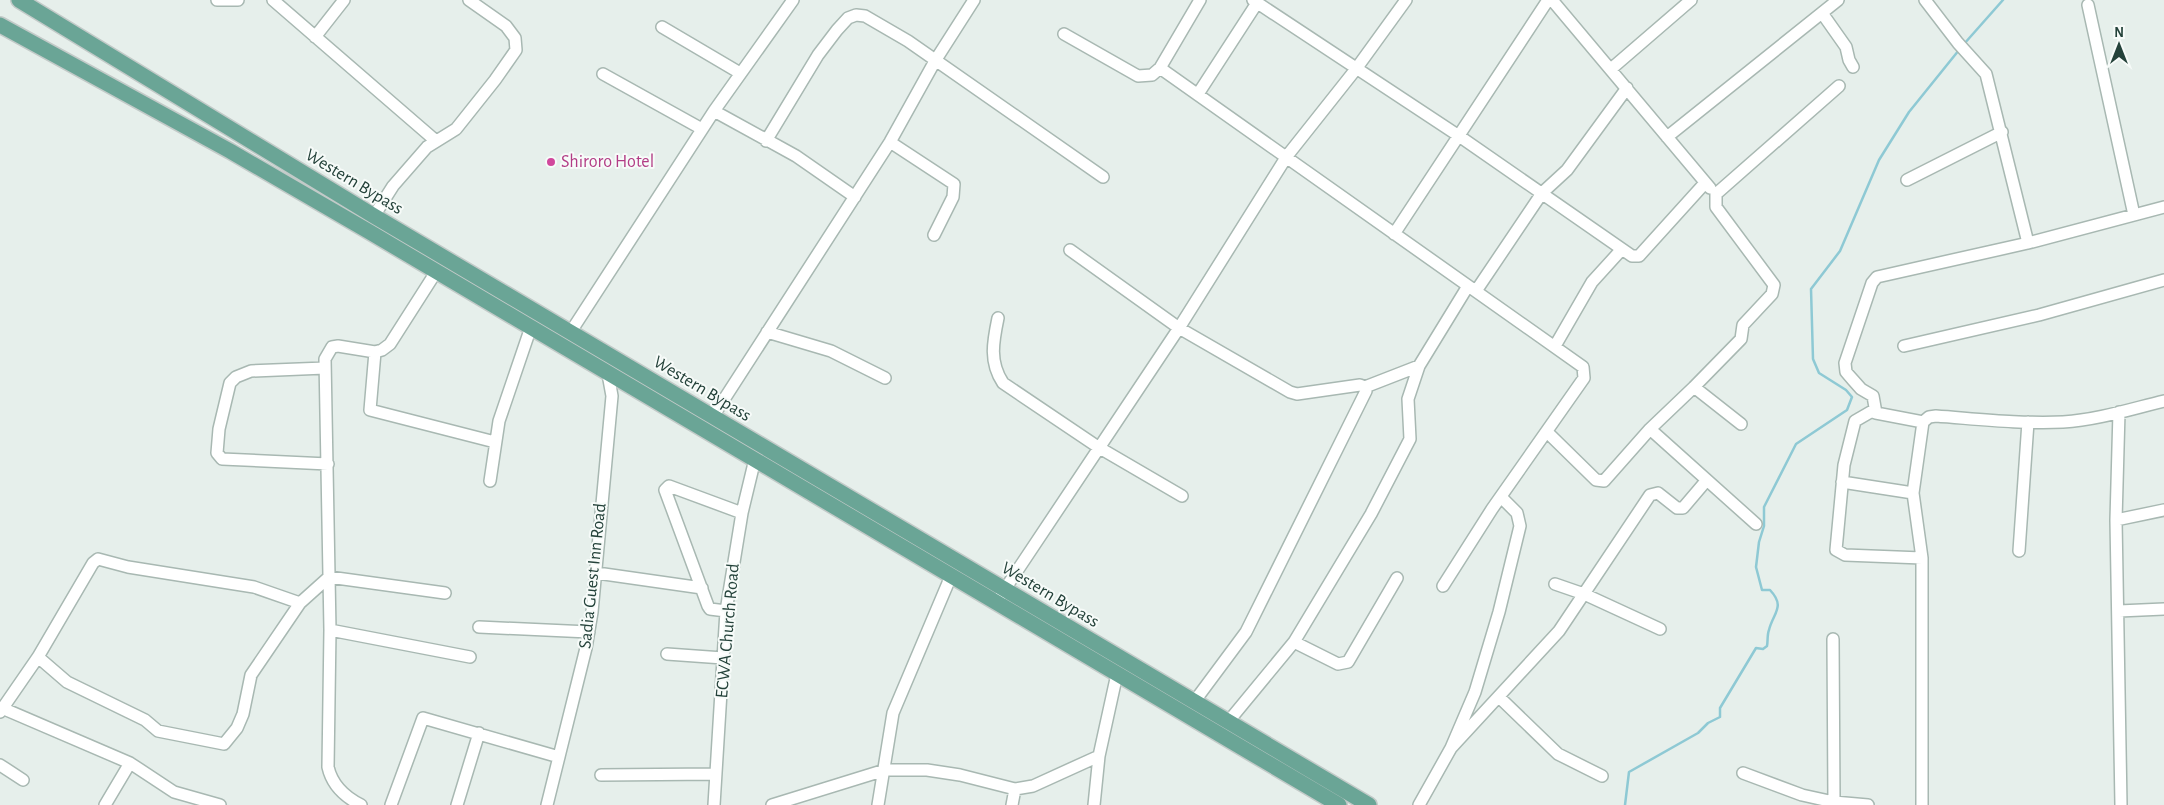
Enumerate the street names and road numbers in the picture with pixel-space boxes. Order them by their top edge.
street label: Western Bypass [302,146,406,218]
street label: Western Bypass [650,353,754,425]
street label: Sadia Guest Inn Road [576,502,610,650]
street label: Western Bypass [998,559,1102,631]
street label: ECWA Church Road [713,563,743,699]

